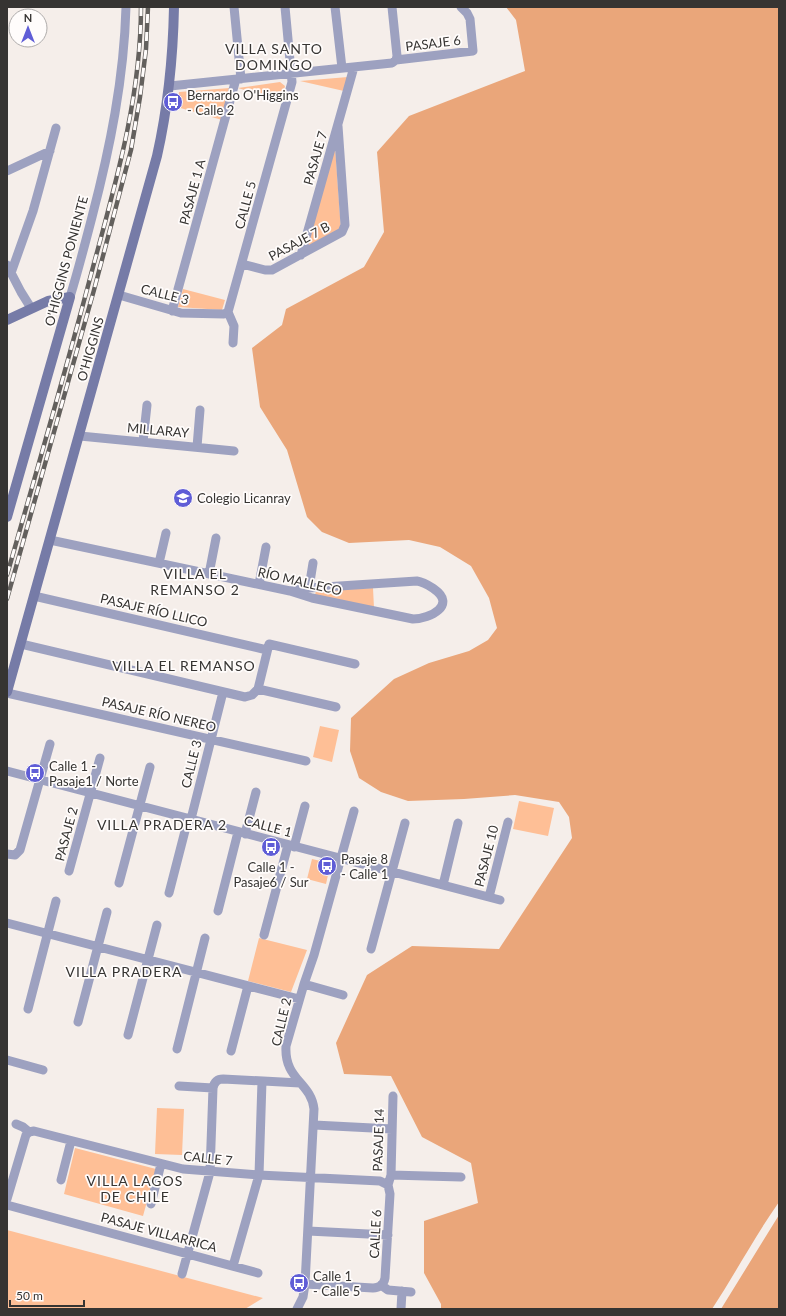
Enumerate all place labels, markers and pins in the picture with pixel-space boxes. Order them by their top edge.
place label: Bernardo O'Higgins - Calle 2 [187,87,299,118]
bus stop icon: Bernardo O'Higgins - Calle 2 [162,91,184,113]
school or university icon: Colegio Licanray [172,487,194,509]
place label: Colegio Licanray [197,490,291,506]
place label: Calle 1 - Pasaje1 / Norte [49,758,139,789]
bus stop icon: Calle 1 - Pasaje1 / Norte [24,762,46,784]
bus stop icon: Calle 1 - Pasaje6 / Sur [260,836,282,858]
place label: Pasaje 8 - Calle 1 [341,851,388,882]
bus stop icon: Pasaje 8 - Calle 1 [316,855,338,877]
place label: Calle 1 - Pasaje6 / Sur [233,859,309,890]
place label: Calle 1 - Calle 5 [313,1268,360,1299]
bus stop icon: Calle 1 - Calle 5 [288,1272,310,1294]

